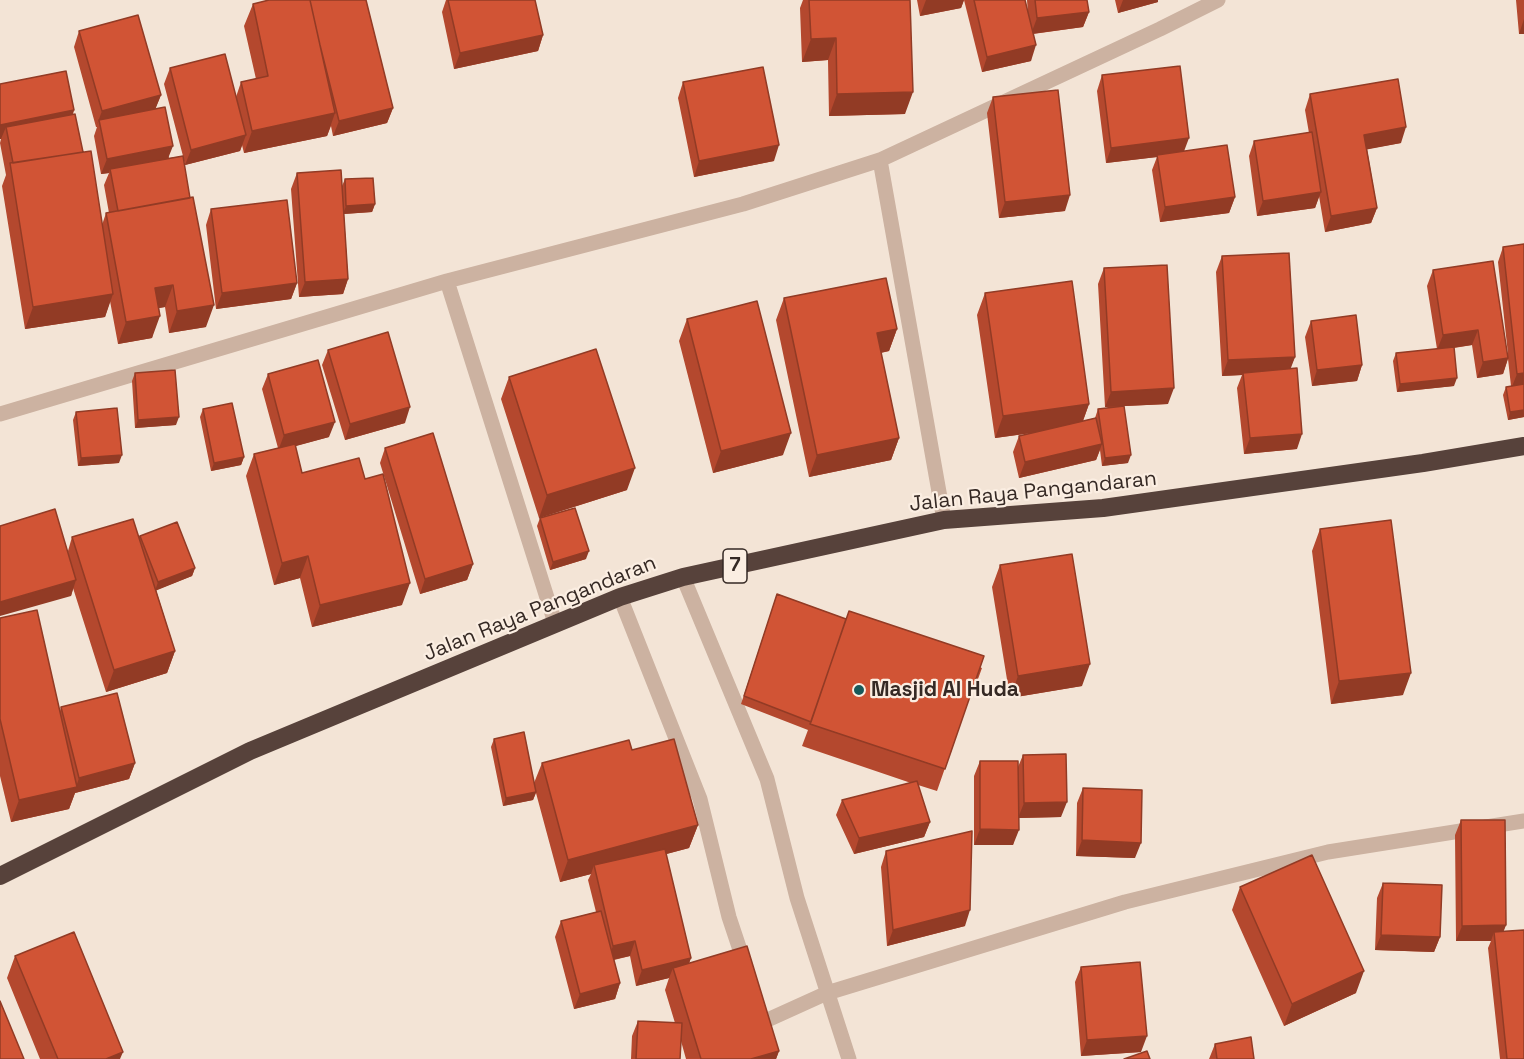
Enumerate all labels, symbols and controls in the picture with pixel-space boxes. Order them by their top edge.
street label: Jalan Raya Pangandaran [908,466,1158,518]
road number: 7 [723,549,747,583]
street label: Jalan Raya Pangandaran [420,551,660,667]
place label: Masjid Al Huda [871,677,1019,703]
marker: Masjid Al Huda [852,683,866,697]

